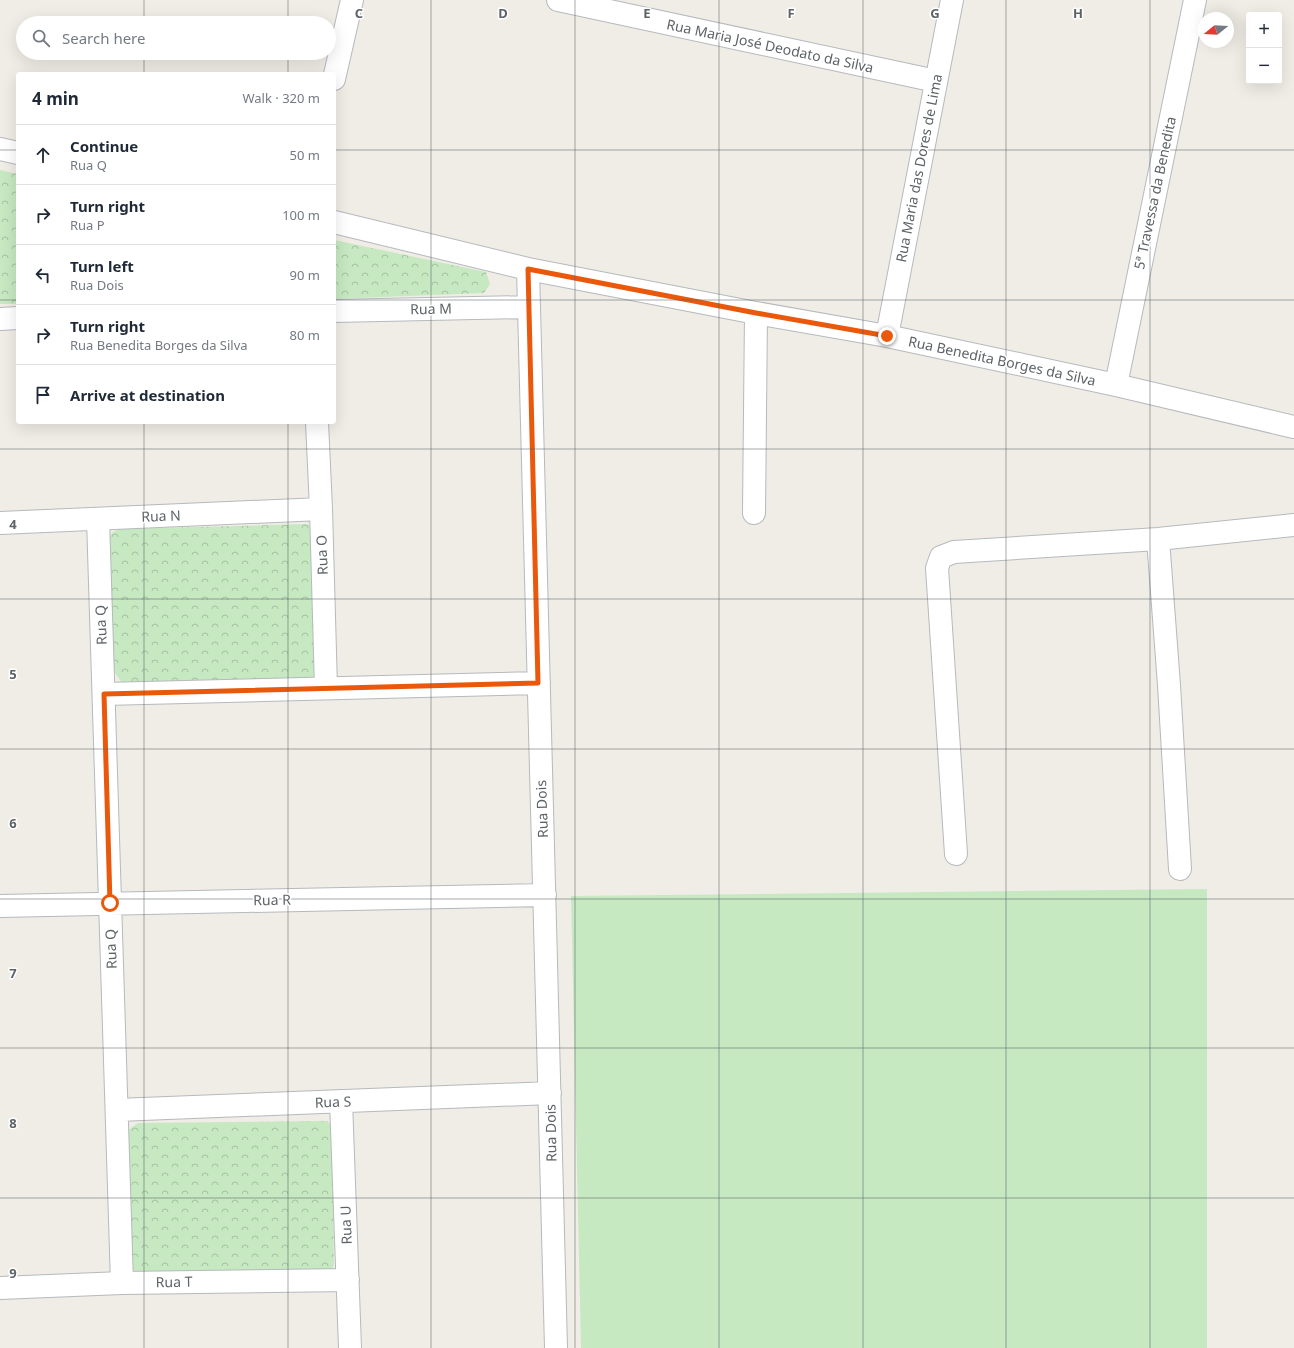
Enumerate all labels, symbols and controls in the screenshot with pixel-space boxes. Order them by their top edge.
text: C [355,4,363,22]
text: D [498,4,508,22]
text: E [643,4,651,22]
text: F [787,4,795,22]
text: G [930,4,940,22]
text: H [1073,4,1083,22]
north arrow [1198,12,1234,48]
map controls [1246,12,1282,84]
button: + [1246,12,1282,48]
street label: Rua Maria José Deodato da Silva [665,14,875,77]
search box [16,16,336,60]
icon: search [30,27,52,49]
text: Search here [62,28,145,48]
button: − [1246,48,1282,84]
street label: Rua Maria das Dores de Lima [891,72,946,264]
text: 4 min [32,87,79,110]
text: Walk · 320 m [242,89,320,107]
street label: 5ª Travessa da Benedita [1129,115,1180,271]
text: Continue [70,136,138,156]
icon: ahead [32,144,54,166]
text: 50 m [290,146,320,164]
text: Rua Q [70,156,107,174]
text: Turn right [70,196,145,216]
icon: right [32,204,54,226]
text: 100 m [282,206,320,224]
text: Rua P [70,216,105,234]
text: Turn left [70,256,134,276]
icon: left [32,264,54,286]
text: 90 m [290,266,320,284]
text: Rua Dois [70,276,124,294]
street label: Rua M [410,299,452,318]
text: Turn right [70,316,145,336]
icon: right [32,324,54,346]
text: 80 m [290,326,320,344]
route end [878,327,896,345]
street label: Rua Benedita Borges da Silva [907,331,1098,390]
text: Rua Benedita Borges da Silva [70,336,248,354]
icon: arrive [32,384,54,406]
text: Arrive at destination [70,385,225,405]
street label: Rua N [141,505,181,526]
text: 4 [9,515,17,533]
street label: Rua O [311,535,332,575]
street label: Rua Q [90,605,111,645]
text: 5 [9,665,17,683]
street label: Rua Dois [531,779,552,838]
text: 6 [9,814,17,832]
street label: Rua R [253,890,291,909]
route start [101,894,119,912]
street label: Rua Q [100,929,121,969]
text: 7 [9,964,17,982]
street label: Rua S [314,1091,352,1112]
street label: Rua Dois [540,1104,561,1162]
text: 8 [9,1114,17,1132]
street label: Rua U [335,1205,356,1245]
text: 9 [9,1264,17,1282]
street label: Rua T [156,1272,193,1291]

